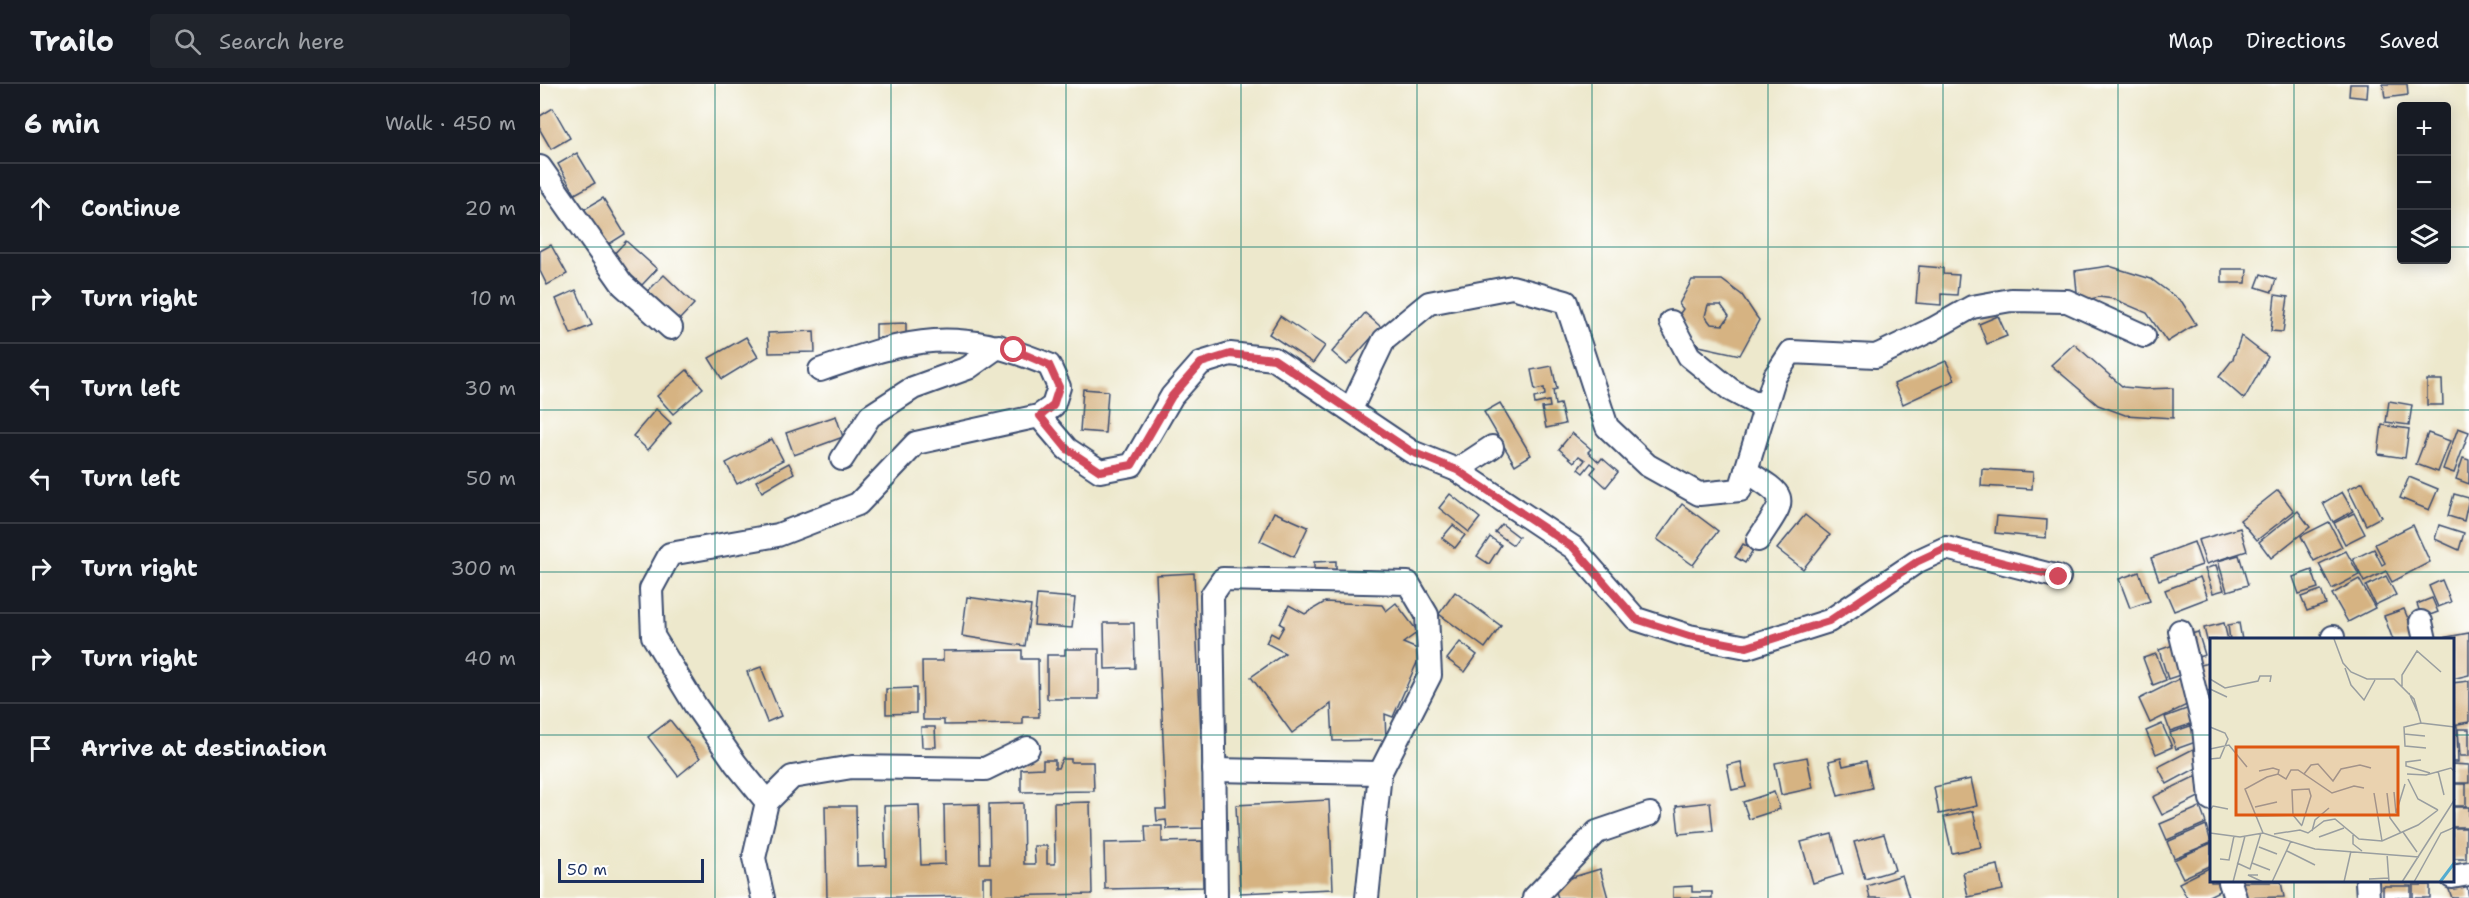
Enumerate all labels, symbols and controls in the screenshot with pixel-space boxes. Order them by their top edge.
search box [150,14,570,68]
text: Trailo [30,22,114,60]
icon: search [171,25,204,58]
text: Search here [219,27,345,56]
text: Map [2168,27,2213,55]
text: Directions [2246,27,2346,55]
text: Saved [2379,27,2439,55]
map controls [2397,102,2451,264]
button: + [2397,102,2451,156]
text: 6 min [24,106,100,141]
text: Walk · 450 m [385,110,516,136]
button: − [2397,156,2451,210]
icon: ahead [24,192,57,225]
text: Continue [81,194,181,223]
text: 20 m [465,195,516,221]
button: layers [2397,210,2451,264]
icon: right [24,282,57,315]
text: Turn right [81,284,198,313]
text: 10 m [470,285,516,311]
route start [1000,336,1026,362]
icon: left [24,372,57,405]
text: Turn left [81,374,180,403]
text: 30 m [464,375,516,401]
icon: left [24,462,57,495]
text: Turn left [81,464,180,493]
text: 50 m [466,465,516,491]
icon: right [24,552,57,585]
text: Turn right [81,554,198,583]
text: 300 m [450,555,516,581]
route end [2045,563,2071,589]
inset map [2210,638,2454,883]
icon: right [24,642,57,675]
text: Turn right [81,644,198,673]
text: 40 m [464,645,516,671]
icon: arrive [24,732,57,765]
text: Arrive at destination [81,734,327,763]
scale bar [558,856,704,884]
text: 50 m [567,859,607,880]

